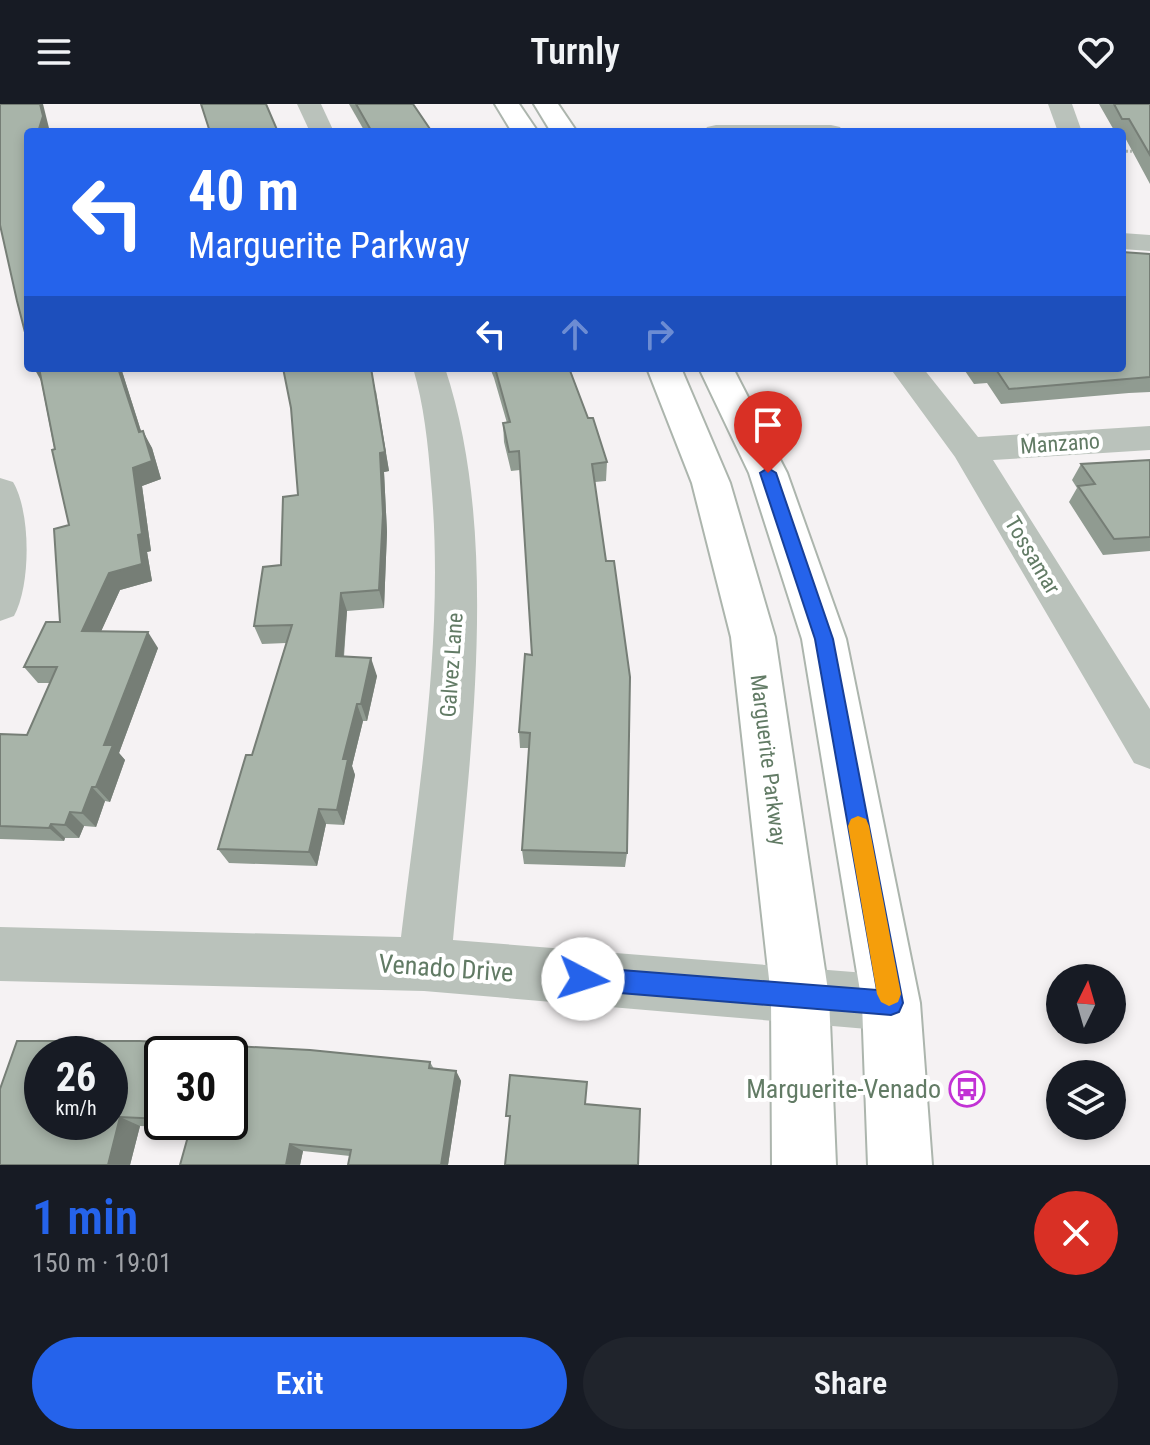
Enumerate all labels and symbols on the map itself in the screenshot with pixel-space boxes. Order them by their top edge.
pin [734,391,802,473]
street label: Manzano [1019,428,1101,459]
street label: Tossamar [1000,512,1066,599]
street label: Galvez Lane [435,612,468,718]
street label: Marguerite Parkway [746,673,791,847]
position arrow [541,937,625,1021]
street label: Venado Drive [378,948,514,988]
north arrow [1046,964,1126,1044]
speed limit sign: 30 [144,1036,248,1140]
bus stop icon: Marguerite-Venado [948,1070,986,1108]
place label: Marguerite-Venado [746,1074,941,1104]

